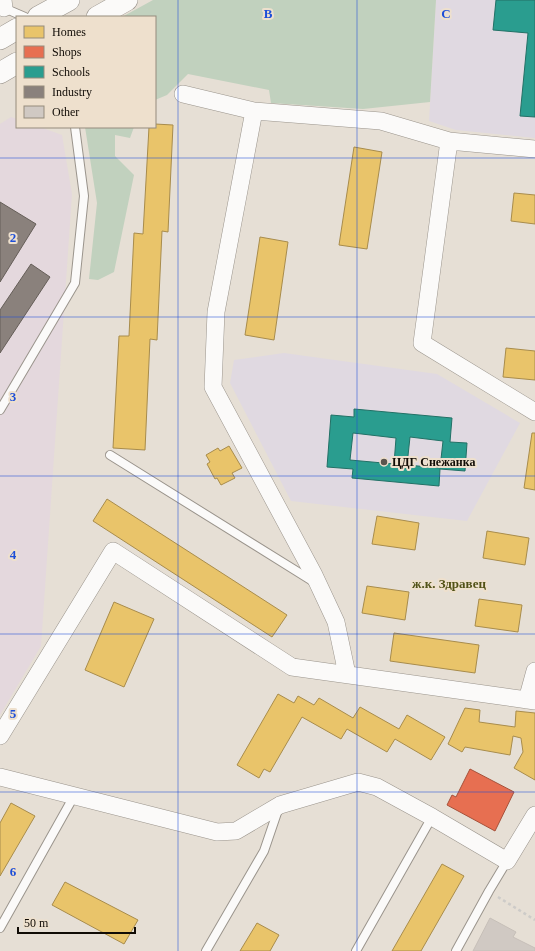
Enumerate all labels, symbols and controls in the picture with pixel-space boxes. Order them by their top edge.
text: B [264,6,273,21]
text: C [441,6,451,21]
legend [16,16,156,128]
text: Homes [52,25,86,39]
text: Shops [52,45,82,59]
text: Schools [52,65,90,79]
text: Industry [52,85,92,99]
text: Other [52,105,79,119]
text: 2 [10,230,16,245]
text: 3 [10,389,17,404]
place label: ЦДГ Снежанка [392,455,475,469]
marker: ЦДГ Снежанка [379,457,389,467]
text: 4 [10,547,17,562]
district label: ж.к. Здравец [412,576,486,591]
text: 5 [10,706,17,721]
text: 6 [10,864,17,879]
scale bar [18,909,135,935]
text: 50 m [24,916,49,930]

